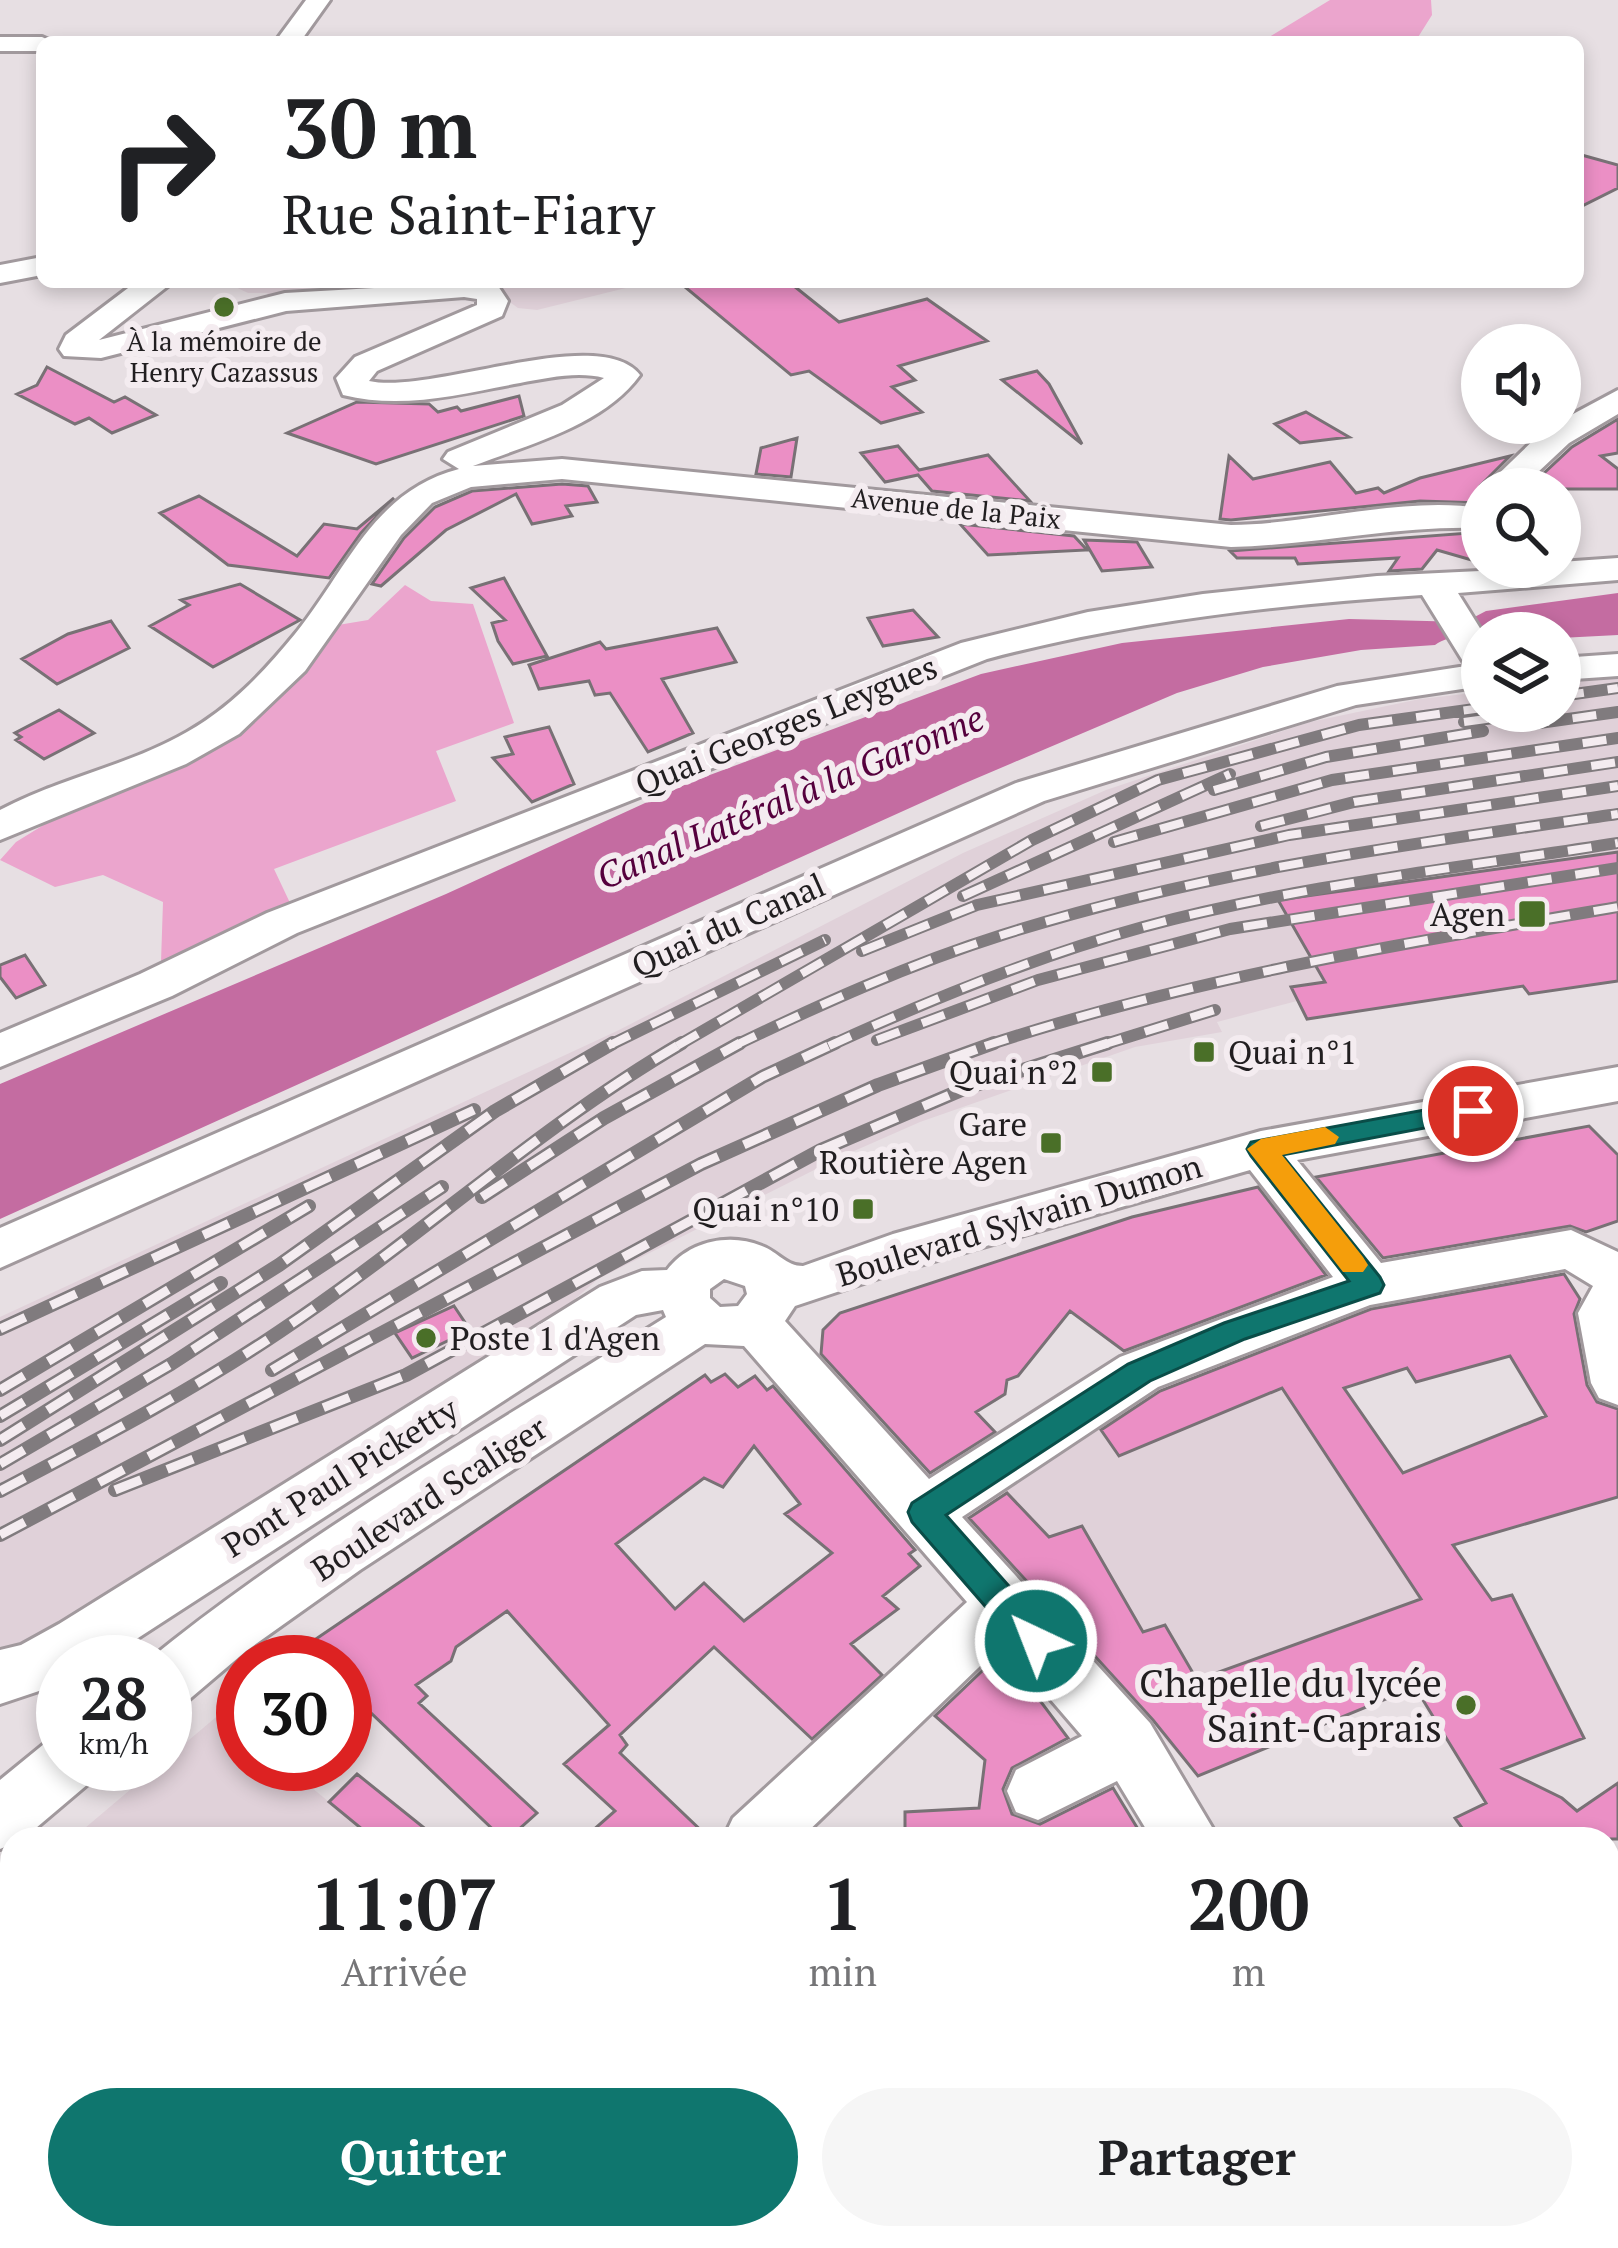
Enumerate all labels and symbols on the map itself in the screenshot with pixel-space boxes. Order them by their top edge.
marker: À la mémoire de Henry Cazassus [211,294,237,320]
place label: À la mémoire de Henry Cazassus [126,323,322,390]
street label: Avenue de la Paix [850,479,1063,537]
street label: Quai Georges Leygues [629,644,943,805]
water label: Canal Latéral à la Garonne [589,694,991,899]
street label: Quai du Canal [624,863,831,986]
place label: Agen [1430,892,1505,935]
marker: Agen [1516,898,1548,930]
place label: Quai n°1 [1228,1030,1357,1073]
marker: Quai n°1 [1191,1039,1217,1065]
place label: Quai n°2 [949,1050,1078,1093]
marker: Quai n°2 [1089,1059,1115,1085]
pin [1422,1060,1524,1162]
place label: Gare Routière Agen [819,1102,1027,1183]
marker: Gare Routière Agen [1038,1130,1064,1156]
street label: Boulevard Sylvain Dumon [831,1143,1207,1296]
place label: Quai n°10 [692,1187,839,1230]
marker: Quai n°10 [850,1196,876,1222]
place label: Poste 1 d'Agen [450,1316,661,1359]
marker: Poste 1 d'Agen [413,1325,439,1351]
street label: Pont Paul Picketty [214,1386,466,1566]
street label: Boulevard Scaliger [303,1405,555,1590]
position arrow [973,1578,1099,1704]
speed limit sign: 30 [216,1635,372,1791]
place label: Chapelle du lycée Saint-Caprais [1139,1656,1442,1753]
marker: Chapelle du lycée Saint-Caprais [1453,1692,1479,1718]

